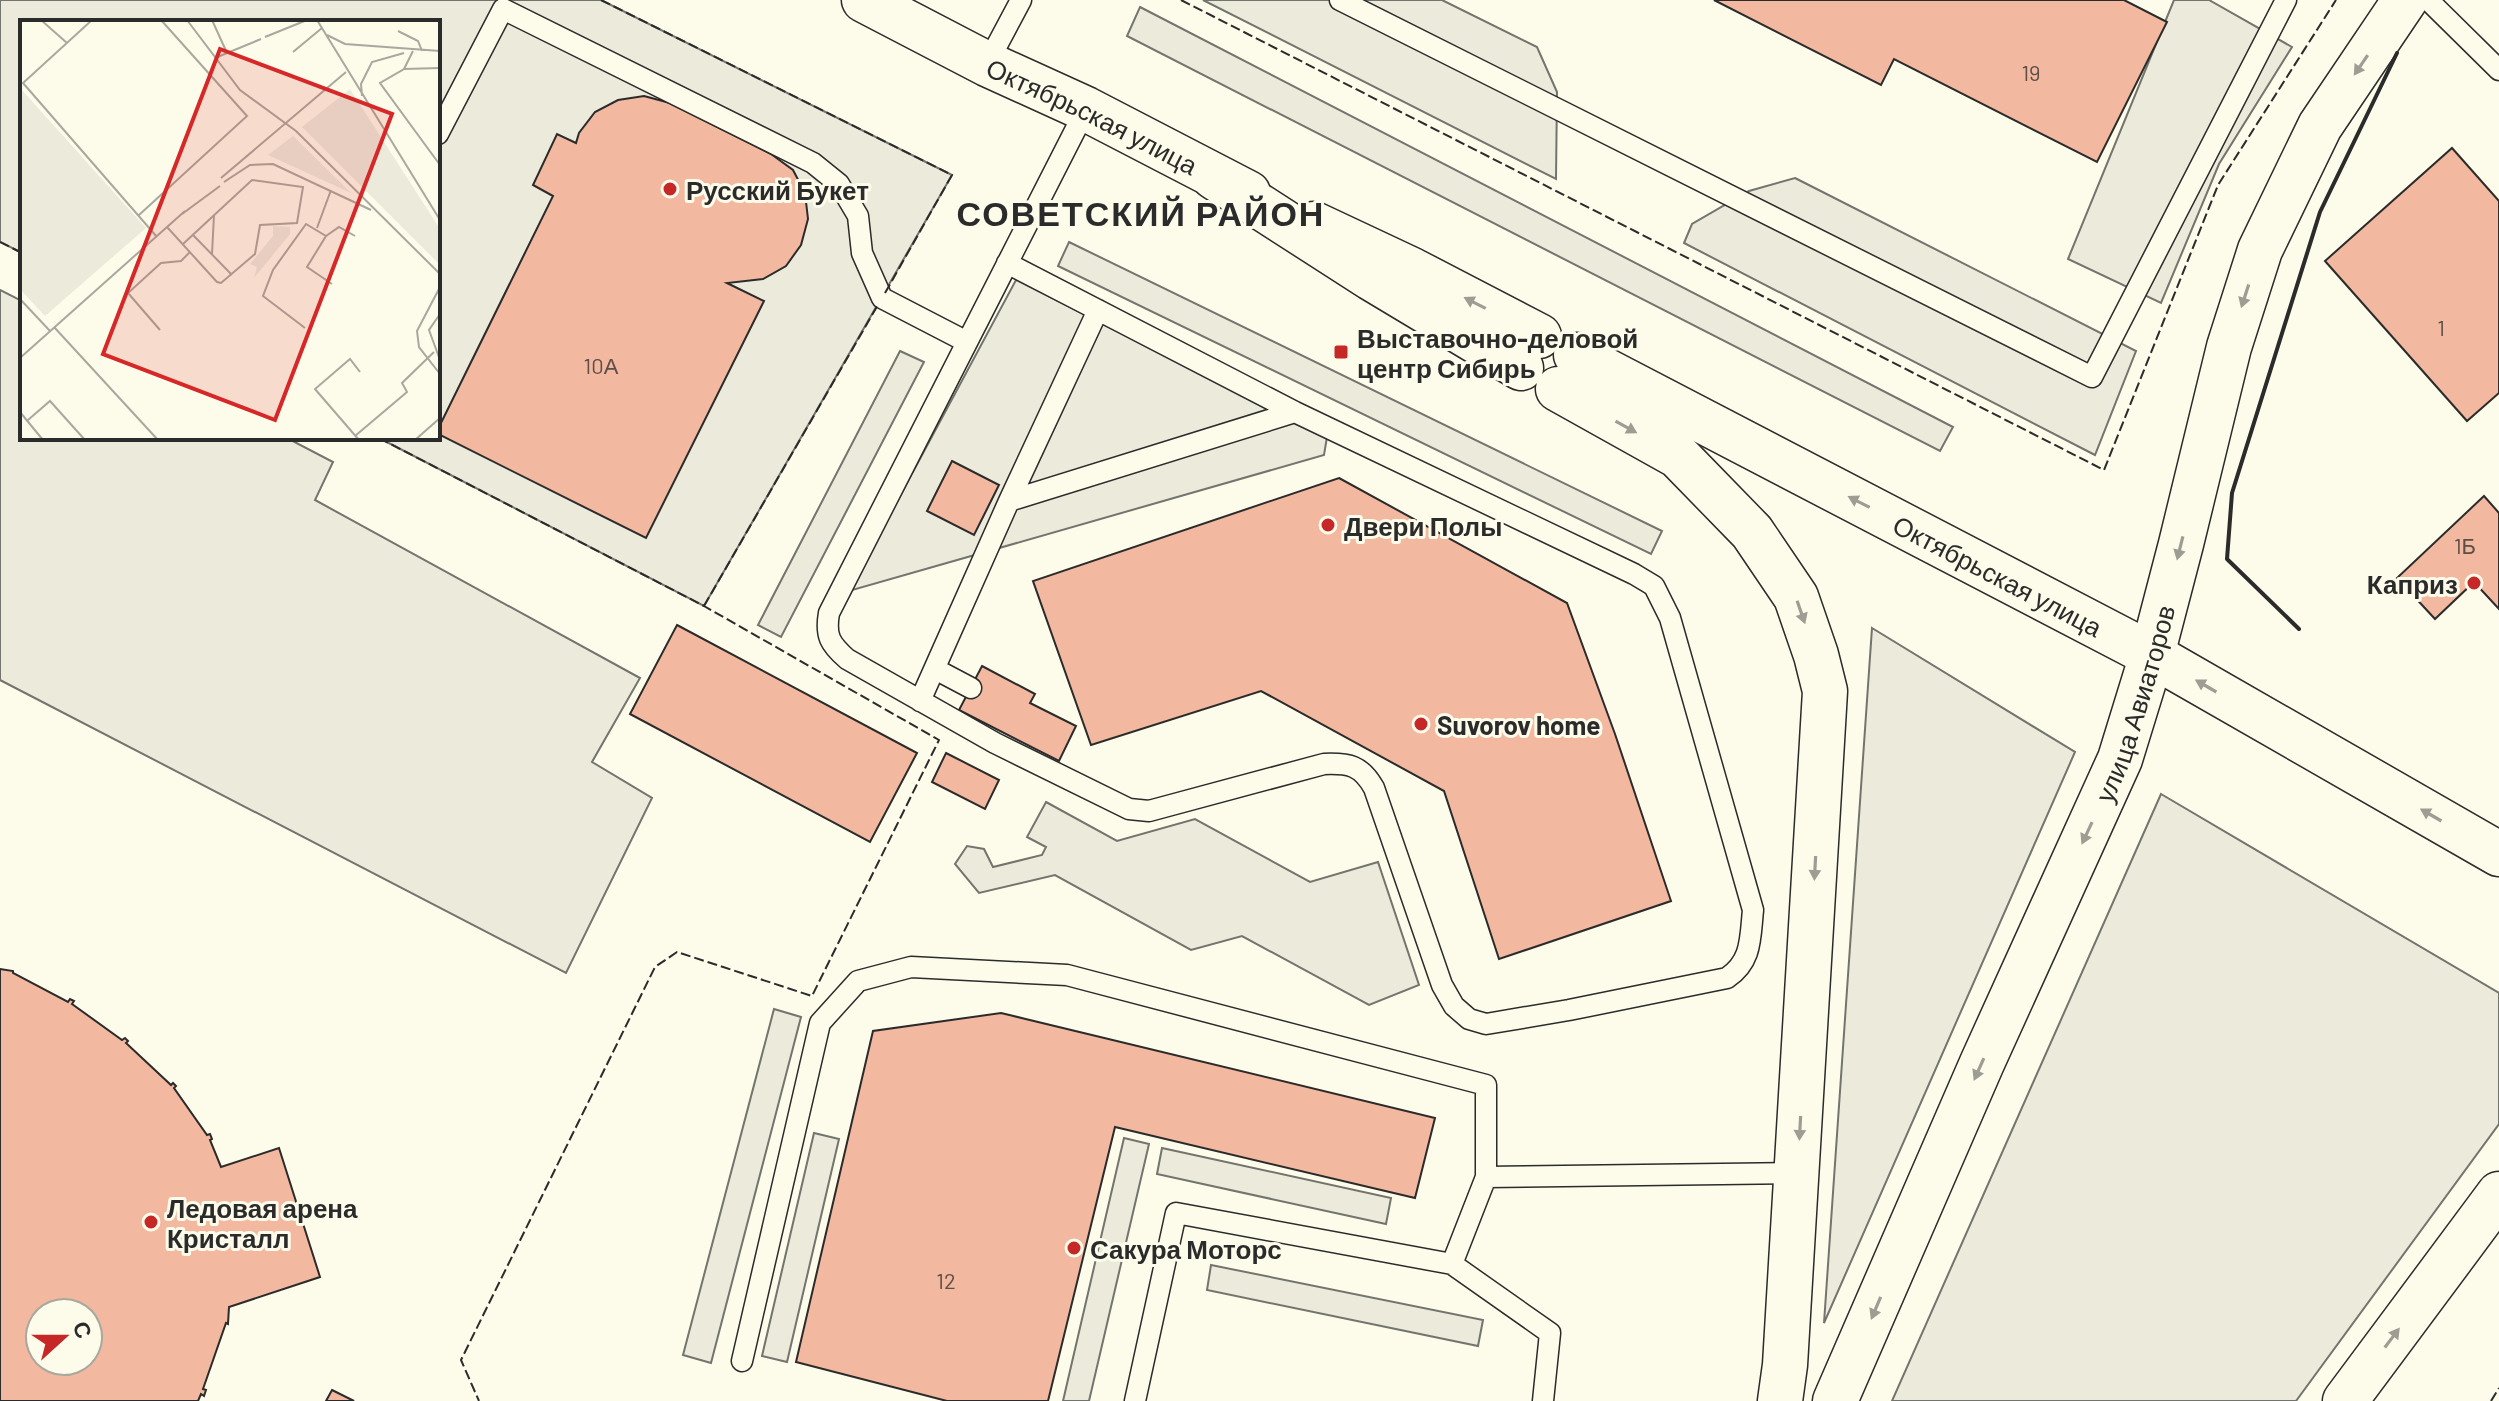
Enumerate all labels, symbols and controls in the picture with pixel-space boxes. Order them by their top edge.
inset map [20,20,440,440]
street label: Октябрьская улица [982,51,1204,180]
one-way arrow [2354,54,2369,75]
house number: 19 [2021,59,2041,85]
place label: Русский Букет [686,174,869,205]
marker: Русский Букет [661,180,679,198]
district label: СОВЕТСКИЙ РАЙОН [957,192,1325,233]
one-way arrow [2238,284,2251,308]
one-way arrow [1464,296,1487,309]
house number: 1 [2437,314,2445,340]
place label: Выставочно-деловой центр Сибирь [1357,322,1638,383]
marker: Выставочно-деловой центр Сибирь [1332,343,1350,361]
house number: 10А [584,352,619,378]
one-way arrow [1615,420,1637,434]
one-way arrow [1847,496,1870,509]
street label: Октябрьская улица [1889,508,2108,642]
place label: Двери Полы [1344,510,1502,541]
marker: Двери Полы [1319,516,1337,534]
house number: 1Б [2454,532,2476,558]
one-way arrow [2173,535,2185,560]
place label: Каприз [2367,568,2458,599]
marker: Каприз [2465,574,2483,592]
one-way arrow [1796,600,1808,624]
street label: улица Авиаторов [2087,601,2180,806]
one-way arrow [2195,679,2217,693]
place label: Suvorov home [1437,709,1600,740]
marker: Suvorov home [1412,715,1430,733]
one-way arrow [2420,808,2442,822]
one-way arrow [2080,821,2093,845]
one-way arrow [1808,856,1821,881]
one-way arrow [1972,1058,1986,1081]
one-way arrow [1793,1116,1806,1141]
place label: Ледовая арена Кристалл [167,1192,358,1253]
marker: Ледовая арена Кристалл [142,1213,160,1231]
place label: Сакура Моторс [1090,1233,1282,1264]
marker: Сакура Моторс [1065,1239,1083,1257]
house number: 12 [936,1267,956,1293]
one-way arrow [1869,1296,1882,1320]
north arrow [24,1297,104,1377]
text: С [69,1317,99,1342]
one-way arrow [2383,1328,2399,1349]

